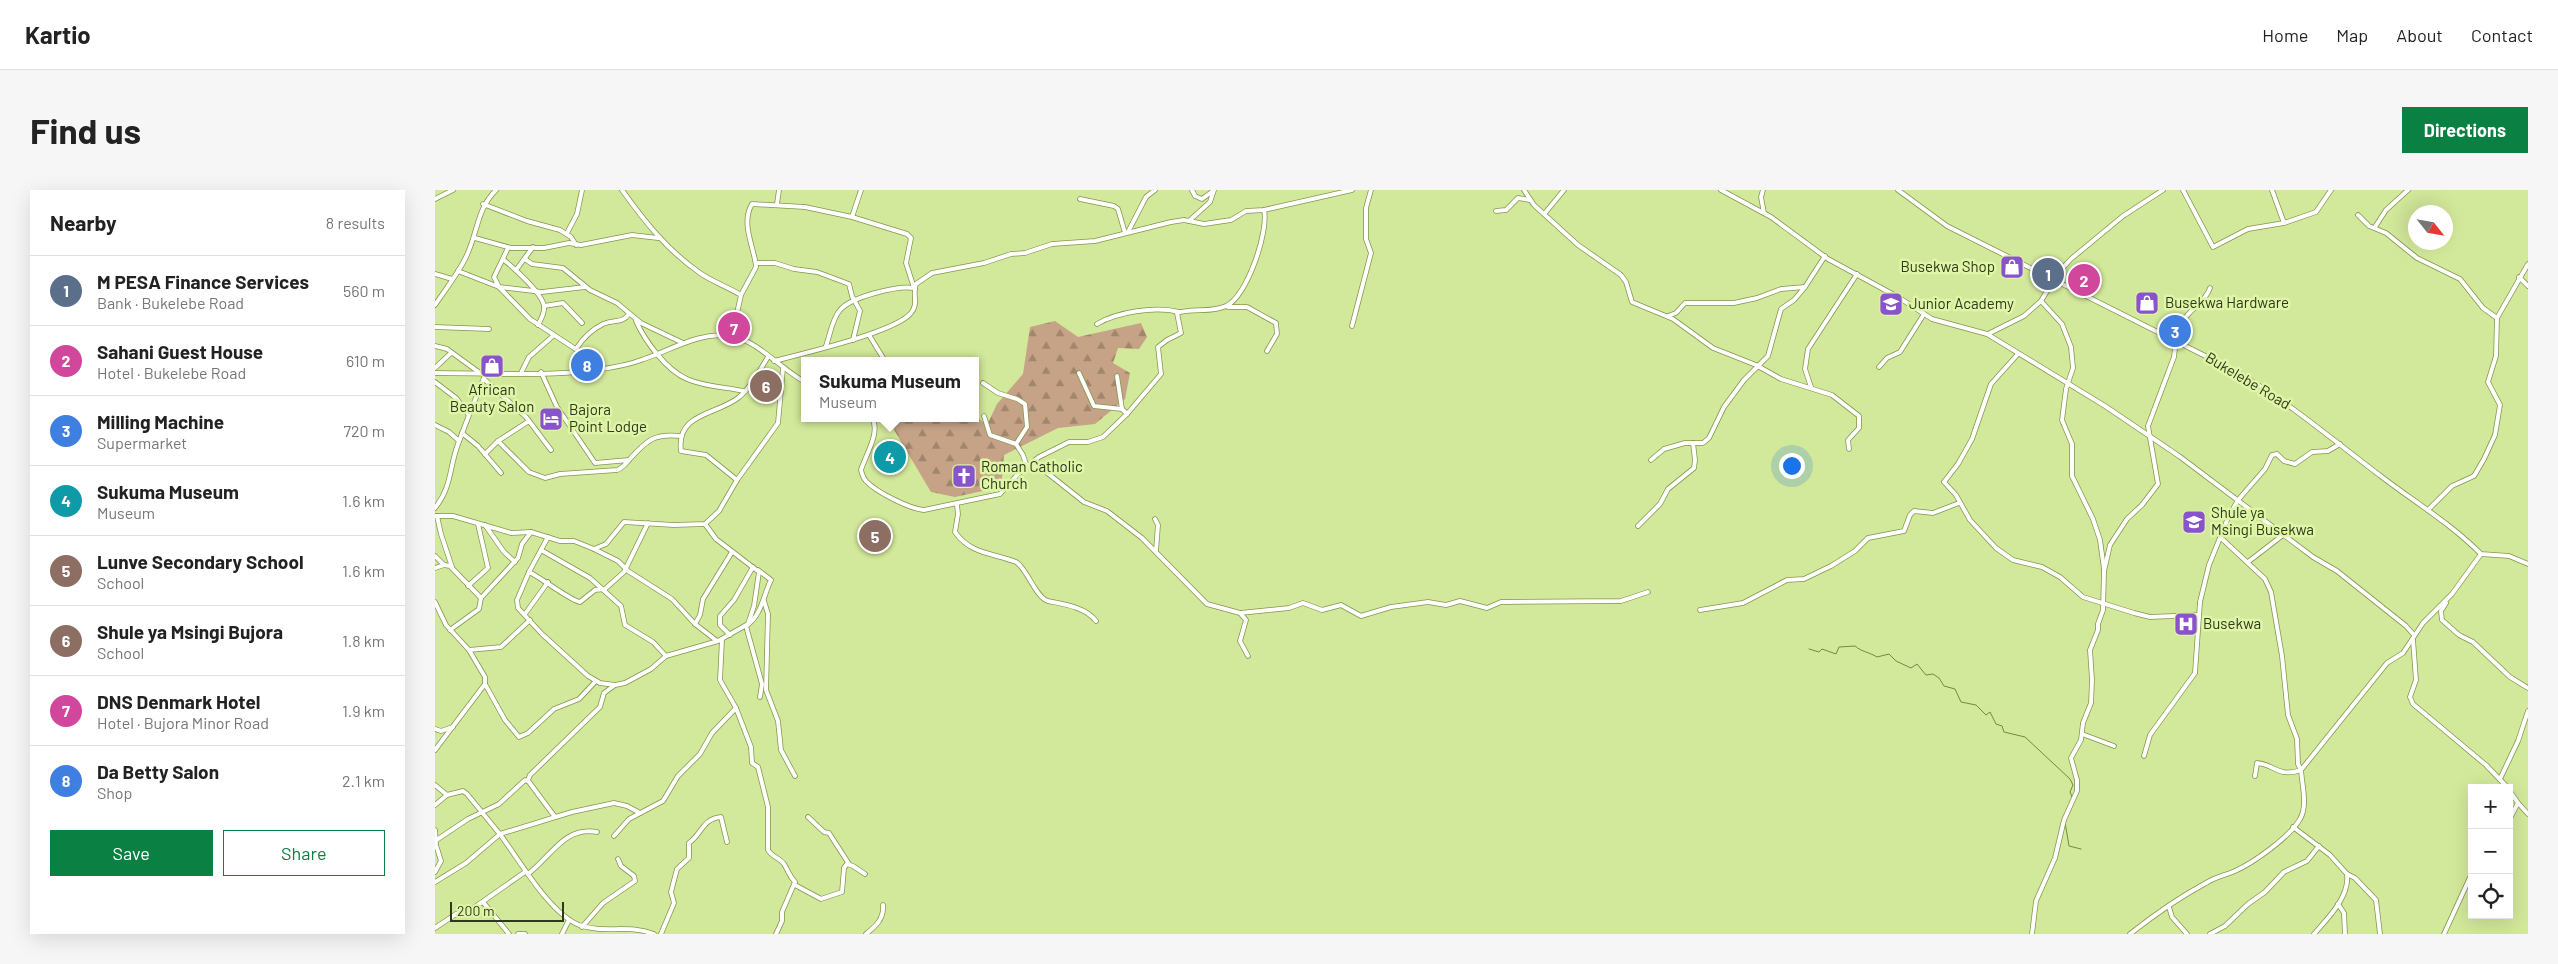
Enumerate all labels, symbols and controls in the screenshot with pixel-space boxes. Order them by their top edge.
text: Kartio [25,20,91,49]
text: Home [2262,24,2308,46]
text: Map [2336,24,2368,46]
text: About [2396,24,2443,46]
text: Contact [2471,24,2533,46]
button: Directions [2402,107,2528,153]
text: Find us [30,109,141,151]
north arrow [2408,205,2453,250]
text: Nearby [50,210,116,235]
text: 8 results [326,213,385,232]
shop icon: Busekwa Shop [1999,254,2025,280]
pin: 1 [2032,255,2064,293]
place label: Busekwa Shop [1901,257,1995,275]
pin: 2 [2068,261,2100,299]
text: M PESA Finance Services [97,270,309,293]
text: 1 [63,281,69,300]
text: 560 m [343,281,385,300]
shop icon: Busekwa Hardware [2134,290,2160,316]
school or university icon: Junior Academy [1878,291,1904,317]
text: Bank · Bukelebe Road [97,293,244,312]
place label: Busekwa Hardware [2165,293,2289,311]
place label: Junior Academy [1909,294,2014,312]
pin: 7 [718,309,750,347]
pin: 3 [2159,312,2191,350]
text: Sahani Guest House [97,340,263,363]
pin: 8 [571,346,603,384]
street label: Bukelebe Road [2203,348,2294,413]
text: 2 [62,351,70,370]
text: 610 m [346,351,385,370]
shop icon: African Beauty Salon [479,353,505,379]
popup [801,357,979,422]
text: Hotel · Bukelebe Road [97,363,246,382]
pin: 6 [750,367,782,405]
text: Sukuma Museum [819,369,961,392]
place label: African Beauty Salon [450,380,534,415]
text: Museum [819,392,877,411]
place label: Bajora Point Lodge [569,400,647,435]
hotel icon: Bajora Point Lodge [538,406,564,432]
text: Milling Machine [97,410,224,433]
text: 3 [62,421,70,440]
text: 720 m [343,421,385,440]
text: Supermarket [97,433,187,452]
pin: 4 [874,438,906,476]
your location [1779,453,1805,479]
place label: Roman Catholic Church [981,457,1083,492]
church icon: Roman Catholic Church [951,463,977,489]
text: Sukuma Museum [97,480,239,503]
text: 4 [61,491,71,510]
text: 1.6 km [342,491,385,510]
text: Museum [97,503,155,522]
place label: Shule ya Msingi Busekwa [2211,503,2314,538]
school or university icon: Shule ya Msingi Busekwa [2181,509,2207,535]
pin: 5 [859,517,891,555]
text: Lunve Secondary School [97,550,304,573]
text: 5 [62,561,70,580]
text: 1.6 km [342,561,385,580]
text: School [97,573,144,592]
hospital icon: Busekwa [2173,611,2199,637]
place label: Busekwa [2203,614,2261,632]
text: Shule ya Msingi Bujora [97,620,283,643]
text: 6 [62,631,70,650]
text: 1.8 km [342,631,385,650]
text: School [97,643,144,662]
text: DNS Denmark Hotel [97,690,260,713]
text: 7 [62,701,70,720]
text: 1.9 km [342,701,385,720]
text: Hotel · Bujora Minor Road [97,713,269,732]
text: Da Betty Salon [97,760,219,783]
text: 8 [62,771,70,790]
text: 2.1 km [342,771,385,790]
text: Shop [97,783,132,802]
map controls [2468,784,2513,919]
button: + [2468,784,2513,829]
button: − [2468,829,2513,874]
button: Save [50,830,213,876]
button: Share [223,830,385,876]
button: locate [2468,874,2513,919]
scale bar [450,899,564,922]
text: 200 m [457,902,495,919]

